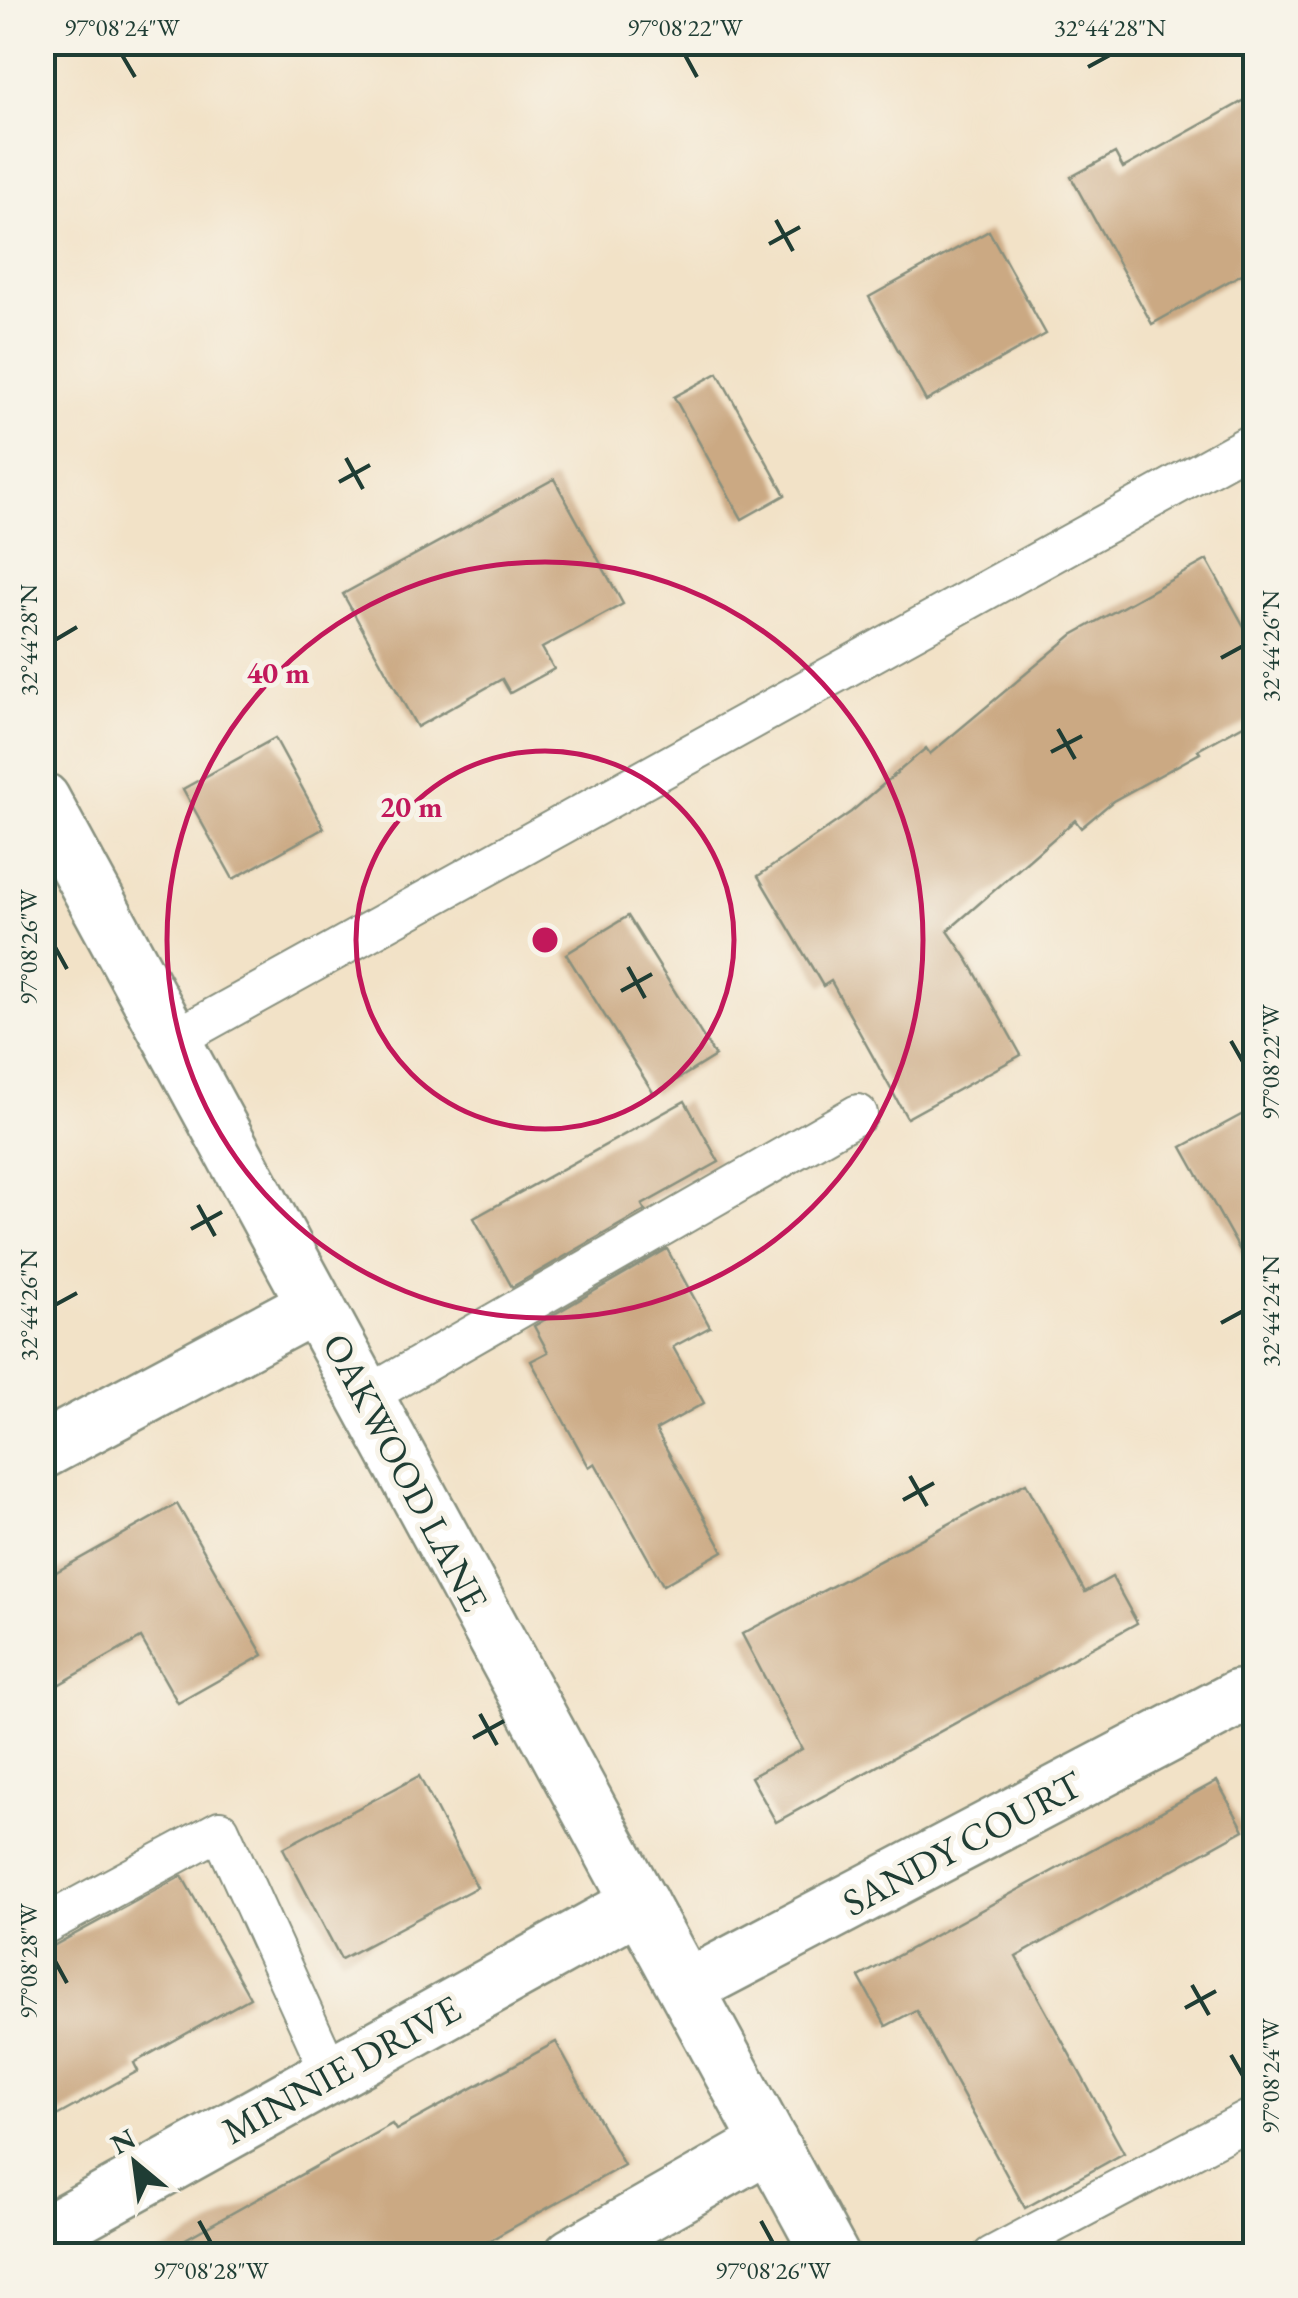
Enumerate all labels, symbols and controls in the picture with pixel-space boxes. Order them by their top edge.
text: 97°08'24"W [64,11,181,43]
text: 97°08'22"W [627,11,744,43]
text: 32°44'28"N [1054,11,1166,43]
text: 32°44'28"N [12,584,44,696]
text: 32°44'26"N [1254,590,1286,702]
text: 40 m [246,653,310,692]
text: 20 m [379,787,443,826]
text: 97°08'26"W [12,888,44,1005]
centre of rings [527,922,563,958]
text: 97°08'22"W [1254,1003,1286,1120]
text: 32°44'26"N [12,1249,44,1361]
text: 32°44'24"N [1254,1255,1286,1367]
street label: OAKWOOD LANE [312,1325,500,1619]
street label: SANDY COURT [834,1759,1091,1927]
text: 97°08'28"W [12,1902,44,2019]
street label: MINNIE DRIVE [213,1983,469,2155]
text: 97°08'24"W [1254,2017,1286,2134]
north arrow [85,2113,185,2213]
text: N [104,2120,142,2162]
text: 97°08'28"W [153,2254,270,2286]
text: 97°08'26"W [715,2254,832,2286]

